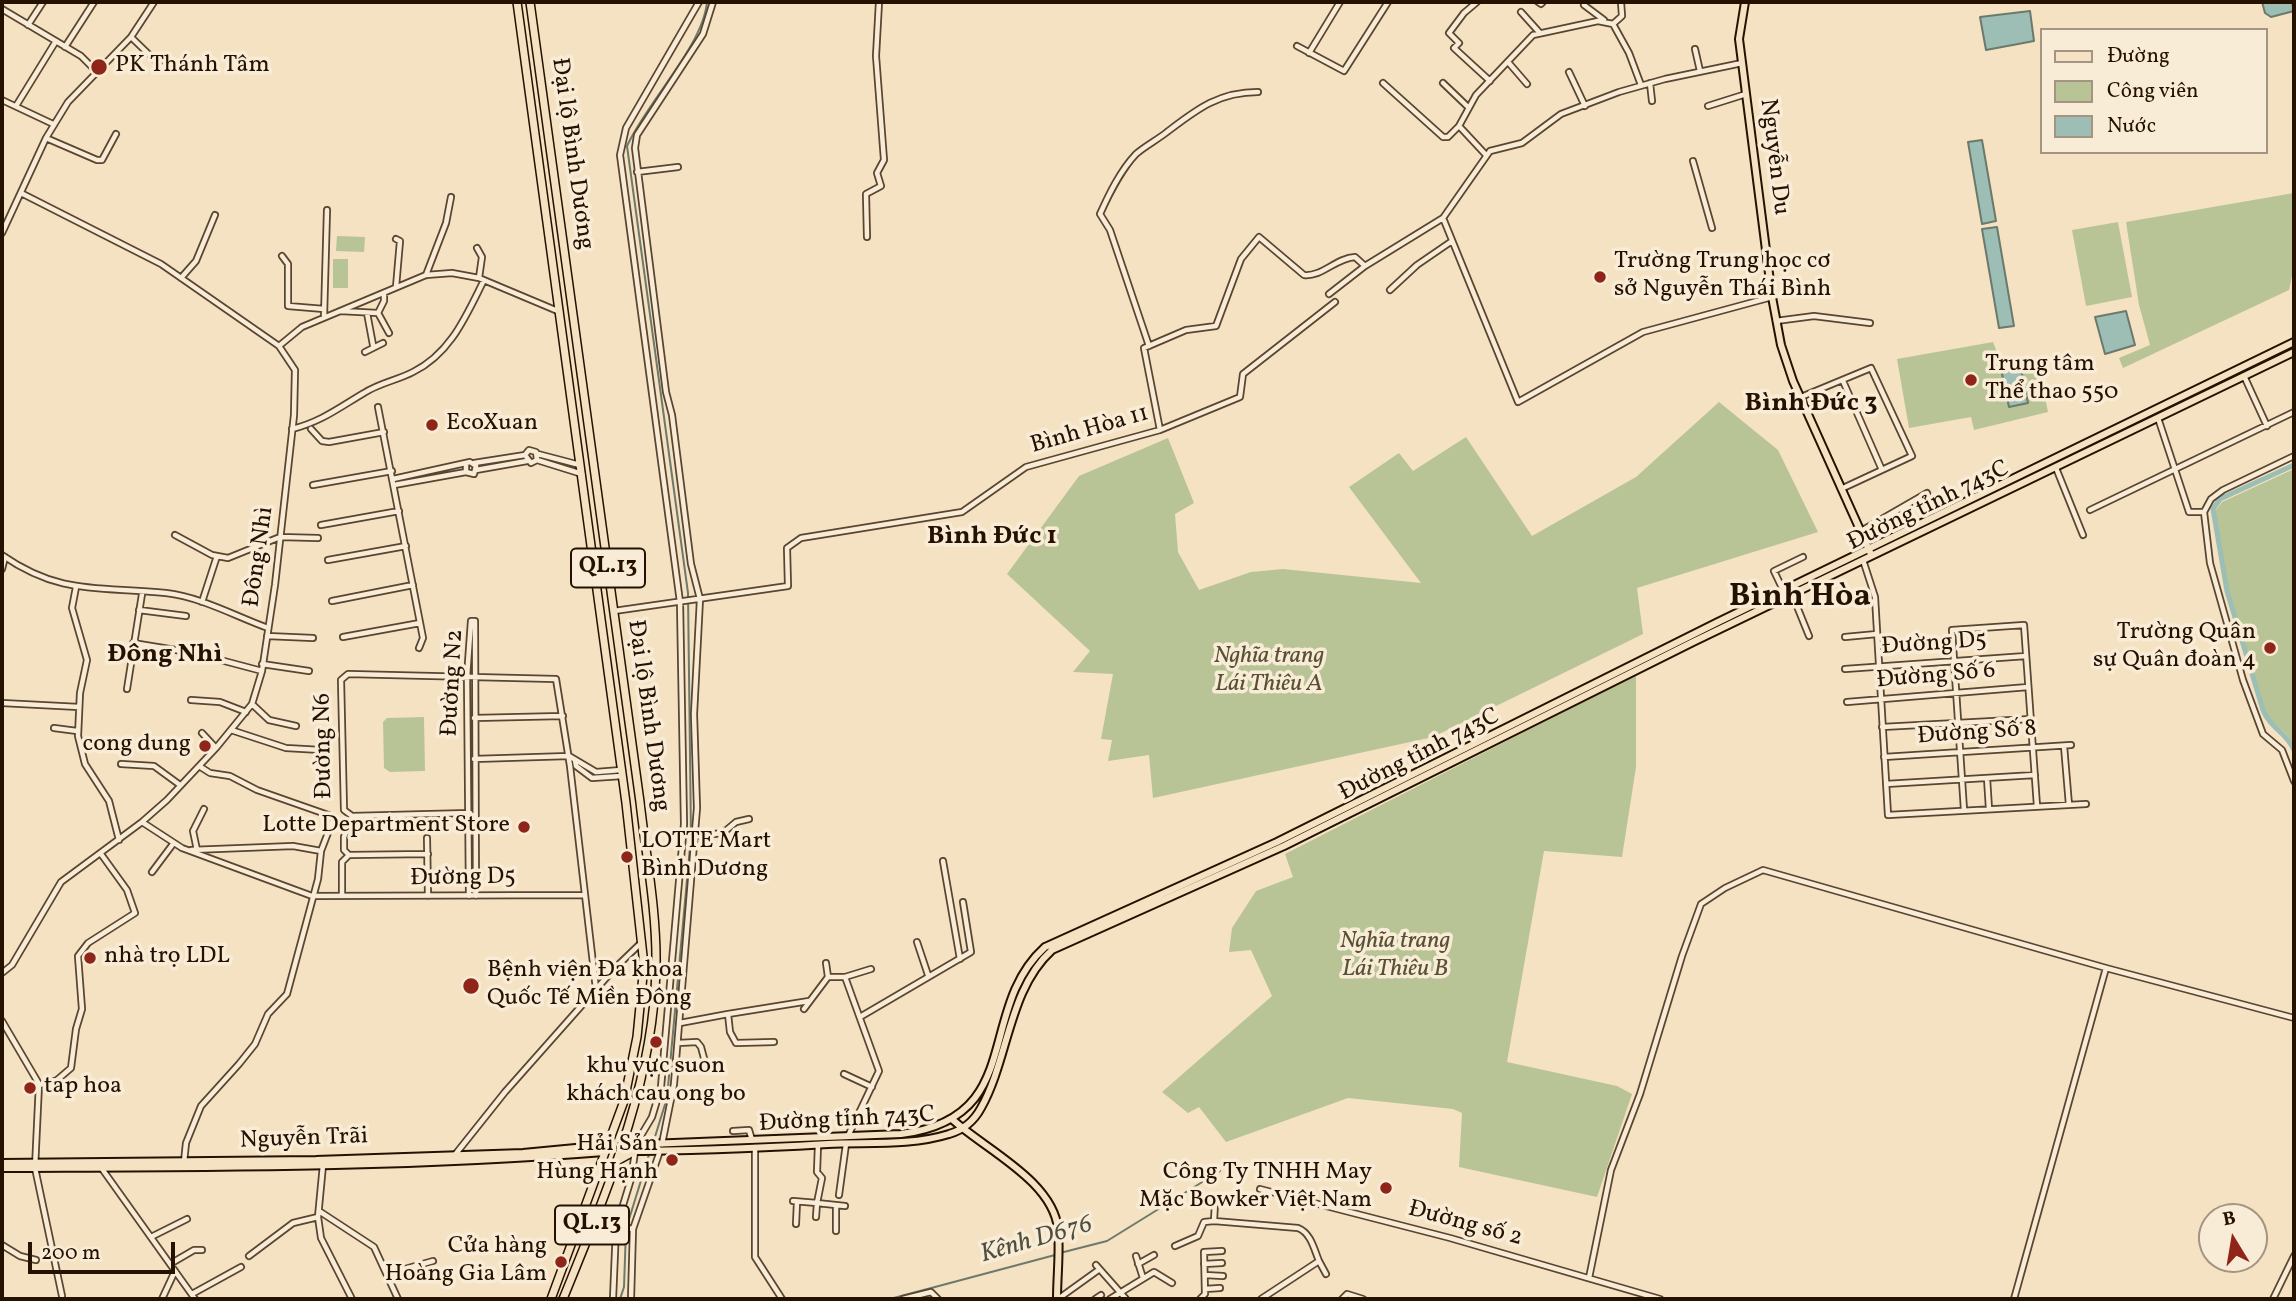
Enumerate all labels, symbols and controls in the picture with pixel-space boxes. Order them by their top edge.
legend [2040,28,2268,154]
text: Đường [2107,42,2170,71]
place label: PK Thánh Tâm [115,53,270,81]
street label: Đại lộ Bình Dương [543,56,599,252]
marker: PK Thánh Tâm [89,57,109,77]
text: Công viên [2107,77,2199,106]
street label: Nguyễn Du [1752,97,1794,217]
text: Nước [2107,112,2156,141]
place label: Trường Trung học cơ sở Nguyễn Thái Bình [1614,249,1831,305]
marker: Trường Trung học cơ sở Nguyễn Thái Bình [1592,269,1608,285]
place label: Trung tâm Thể thao 550 [1985,352,2118,408]
marker: Trung tâm Thể thao 550 [1963,372,1979,388]
district label: Bình Đức 3 [1745,389,1877,421]
street label: Bình Hòa 11 [1027,400,1153,462]
place label: EcoXuan [446,411,538,439]
marker: EcoXuan [424,417,440,433]
street label: Đường tỉnh 743C [1844,455,2014,559]
street label: Đông Nhì [239,505,281,609]
district label: Bình Đức 1 [927,522,1057,554]
road number: QL.13 [571,548,645,588]
district label: Bình Hòa [1729,580,1871,618]
street label: Đại lộ Bình Dương [619,618,675,814]
place label: Trường Quân sự Quân đoàn 4 [2093,620,2256,676]
street label: Đường D5 [1880,627,1988,663]
street label: Đường N2 [437,629,471,737]
district label: Đông Nhì [107,640,223,672]
marker: Trường Quân sự Quân đoàn 4 [2262,640,2278,656]
park label: Nghĩa trang Lái Thiêu A [1214,644,1324,700]
street label: Đường Số 6 [1875,657,1997,697]
street label: Đường N6 [310,693,340,799]
street label: Đường tỉnh 743C [1335,703,1505,809]
street label: Đường Số 8 [1916,715,2038,753]
place label: cong dung [82,732,191,760]
marker: cong dung [197,738,213,754]
place label: Lotte Department Store [262,813,510,841]
marker: Lotte Department Store [516,819,532,835]
place label: LOTTE Mart Bình Dương [641,829,771,885]
marker: LOTTE Mart Bình Dương [619,849,635,865]
street label: Đường D5 [410,864,516,894]
park label: Nghĩa trang Lái Thiêu B [1340,929,1450,985]
place label: nhà trọ LDL [104,944,230,972]
marker: nhà trọ LDL [82,950,98,966]
place label: Bệnh viện Đa khoa Quốc Tế Miền Đông [487,958,692,1014]
marker: Bệnh viện Đa khoa Quốc Tế Miền Đông [461,976,481,996]
marker: khu vực suon khách cau ong bo [648,1034,664,1050]
place label: khu vực suon khách cau ong bo [566,1054,746,1110]
place label: tap hoa [44,1074,122,1102]
marker: tap hoa [22,1080,38,1096]
street label: Đường tỉnh 743C [758,1102,936,1140]
street label: Nguyễn Trãi [239,1123,369,1157]
place label: Hải Sản Hùng Hạnh [536,1132,658,1188]
marker: Hải Sản Hùng Hạnh [664,1152,680,1168]
place label: Công Ty TNHH May Mặc Bowker Việt Nam [1139,1160,1372,1216]
marker: Công Ty TNHH May Mặc Bowker Việt Nam [1378,1180,1394,1196]
street label: Đường số 2 [1405,1196,1525,1254]
north arrow [2198,1203,2268,1273]
text: B [2221,1205,2238,1233]
road number: QL.13 [555,1206,629,1244]
water label: Kênh D676 [977,1210,1097,1272]
scale bar [32,1228,178,1272]
place label: Cửa hàng Hoàng Gia Lâm [385,1234,547,1290]
text: 200 m [41,1239,101,1268]
marker: Cửa hàng Hoàng Gia Lâm [553,1254,569,1270]

